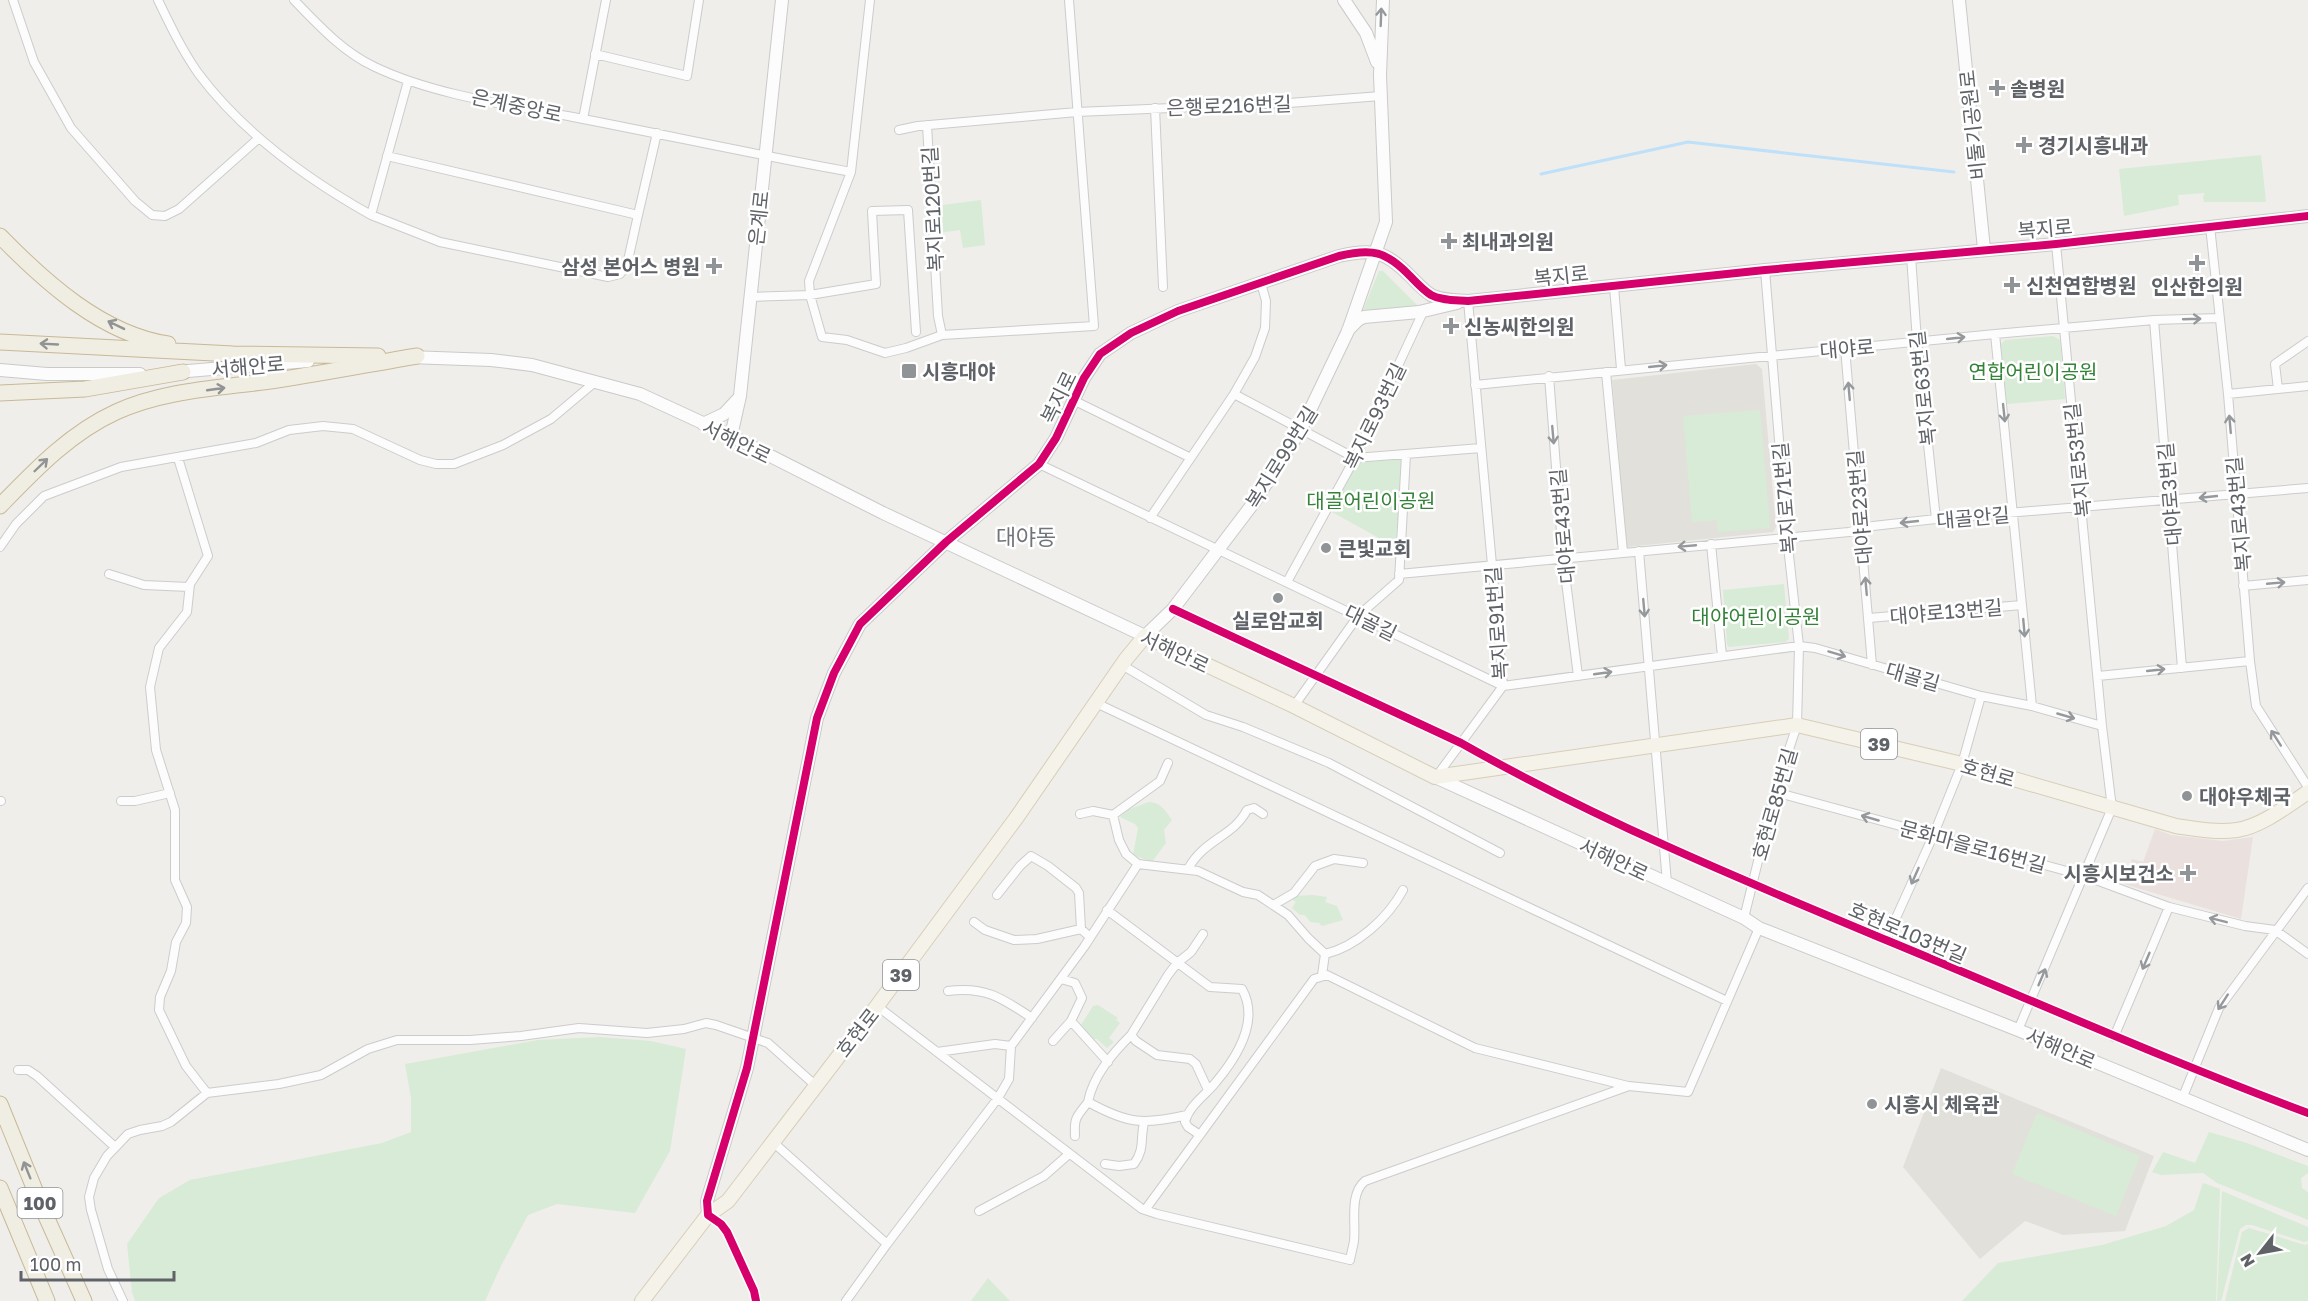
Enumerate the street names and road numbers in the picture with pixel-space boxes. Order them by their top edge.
street label: 비둘기공원로 [1954,69,1990,181]
street label: 은계중앙로 [470,84,564,126]
street label: 은행로216번길 [1166,91,1292,119]
street label: 복지로120번길 [917,146,947,272]
street label: 은계로 [743,189,773,247]
street label: 복지로 [2016,214,2074,242]
street label: 복지로 [1532,260,1590,290]
street label: 복지로63번길 [1904,329,1940,447]
street label: 대야로 [1818,334,1876,362]
street label: 서해안로 [210,351,286,381]
street label: 복지로93번길 [1338,359,1410,473]
street label: 복지로 [1035,367,1081,427]
street label: 복지로99번길 [1240,401,1322,513]
street label: 복지로53번길 [2059,401,2095,519]
street label: 서해안로 [699,414,775,468]
street label: 복지로71번길 [1767,441,1801,555]
street label: 대야로3번길 [2153,441,2185,547]
street label: 대야로23번길 [1842,449,1876,565]
street label: 복지로43번길 [2221,455,2255,573]
street label: 대야로43번길 [1545,467,1579,585]
street label: 대골안길 [1935,502,2011,532]
street label: 복지로91번길 [1480,565,1512,681]
street label: 대야로13번길 [1888,594,2004,628]
street label: 대골길 [1341,599,1401,645]
street label: 서해안로 [1137,625,1213,677]
street label: 대골길 [1883,657,1943,695]
road number: 39 [1861,729,1897,759]
street label: 호현로85번길 [1747,745,1801,863]
street label: 호현로 [1958,753,2018,791]
street label: 문화마을로16번길 [1897,815,2049,877]
street label: 서해안로 [1576,833,1652,885]
street label: 호현로103번길 [1845,896,1971,968]
road number: 39 [883,960,919,990]
street label: 호현로 [831,1003,883,1061]
street label: 서해안로 [2022,1023,2100,1073]
road number: 100 [18,1188,63,1218]

